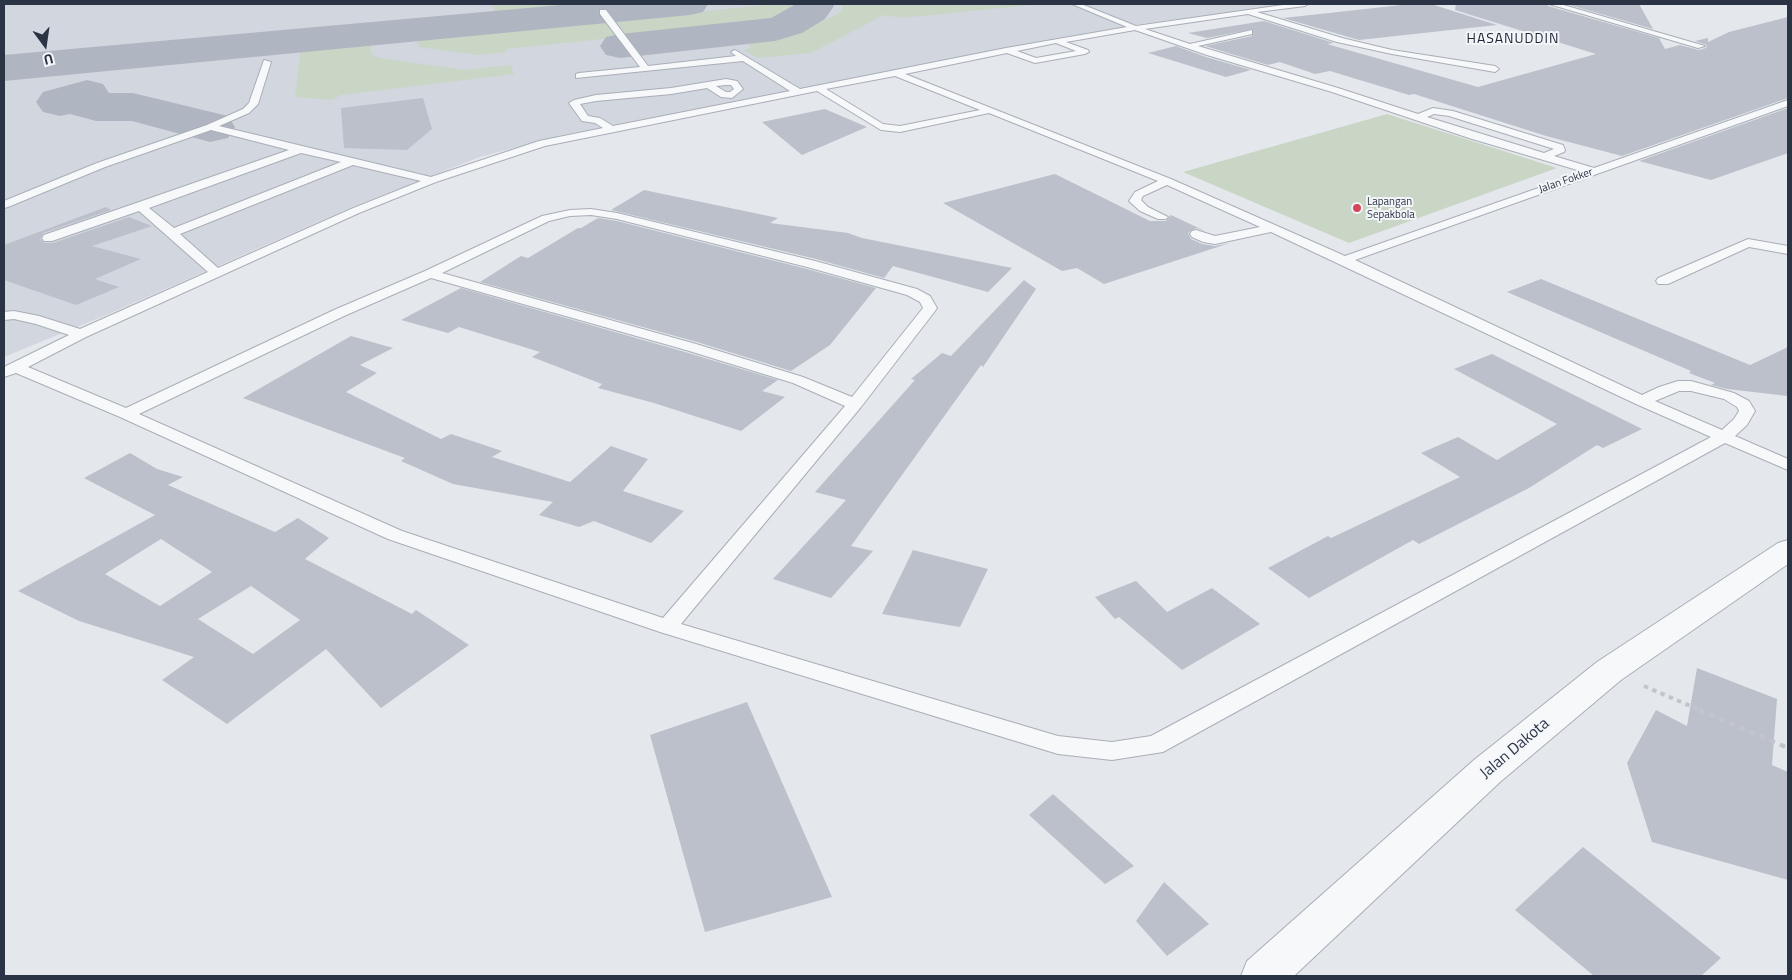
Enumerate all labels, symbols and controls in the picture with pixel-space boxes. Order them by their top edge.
north arrow [20,20,70,70]
district label: HASANUDDIN [1465,32,1561,48]
text: U [42,49,56,71]
street label: Jalan Fokker [1537,166,1595,196]
place label: Lapangan Sepakbola [1367,195,1415,221]
marker: Lapangan Sepakbola [1351,202,1363,214]
street label: Jalan Dakota [1477,715,1553,783]

